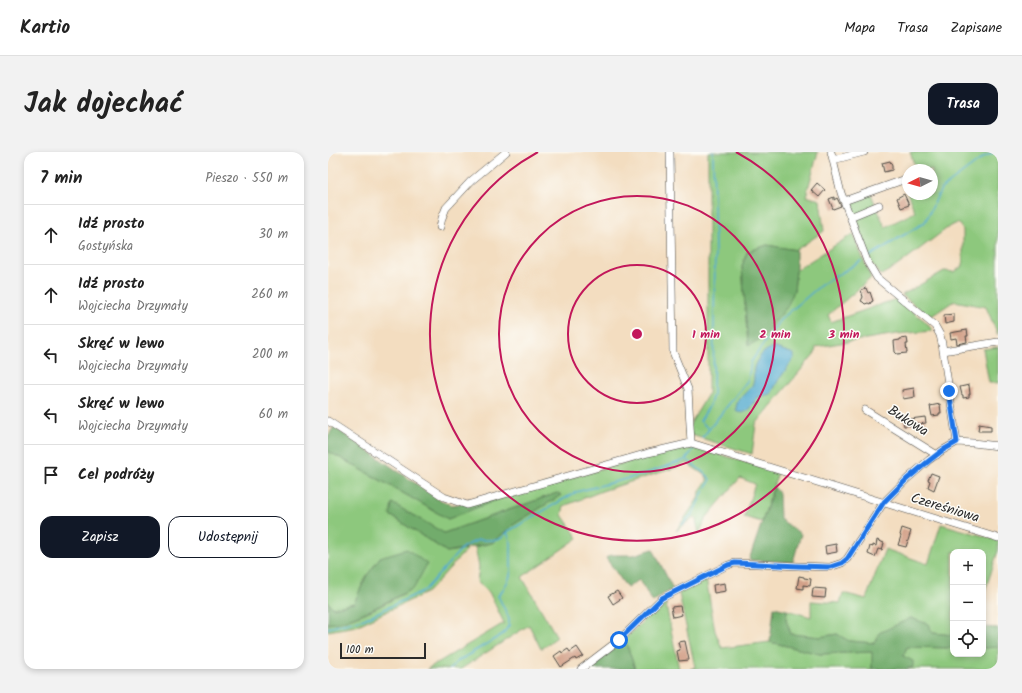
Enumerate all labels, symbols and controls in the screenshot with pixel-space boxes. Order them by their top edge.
text: Kartio [20,13,70,43]
text: Mapa [844,17,875,39]
text: Trasa [897,17,928,39]
text: Zapisane [950,17,1002,39]
text: Jak dojechać [24,82,183,127]
button: Trasa [928,83,998,125]
north arrow [902,164,938,200]
text: 7 min [40,165,82,192]
text: Pieszo · 550 m [205,168,288,189]
text: Idź prosto [78,212,144,236]
icon: ahead [40,224,62,246]
text: 30 m [259,224,288,245]
text: Gostyńska [78,236,133,257]
text: Idź prosto [78,272,144,296]
icon: ahead [40,284,62,306]
text: 260 m [251,284,288,305]
text: Wojciecha Drzymały [78,296,188,317]
text: 1 min [692,325,720,344]
text: 2 min [759,325,791,344]
text: 3 min [828,325,860,344]
centre of rings [630,327,644,341]
text: Skręć w lewo [78,332,164,356]
icon: left [40,344,62,366]
text: 200 m [252,344,288,365]
text: Wojciecha Drzymały [78,356,188,377]
route end [940,382,958,400]
text: Skręć w lewo [78,392,164,416]
street label: Bukowa [883,400,933,442]
icon: left [40,404,62,426]
text: 60 m [259,404,288,425]
text: Wojciecha Drzymały [78,416,188,437]
text: Cel podróży [78,463,154,487]
icon: arrive [40,464,62,486]
street label: Czereśniowa [908,487,982,529]
button: Zapisz [40,516,160,558]
button: Udostępnij [168,516,288,558]
map controls [950,549,986,657]
button: + [950,549,986,585]
button: − [950,585,986,621]
button: locate [950,621,986,657]
route start [610,631,628,649]
scale bar [340,641,426,660]
text: 100 m [346,641,374,659]

